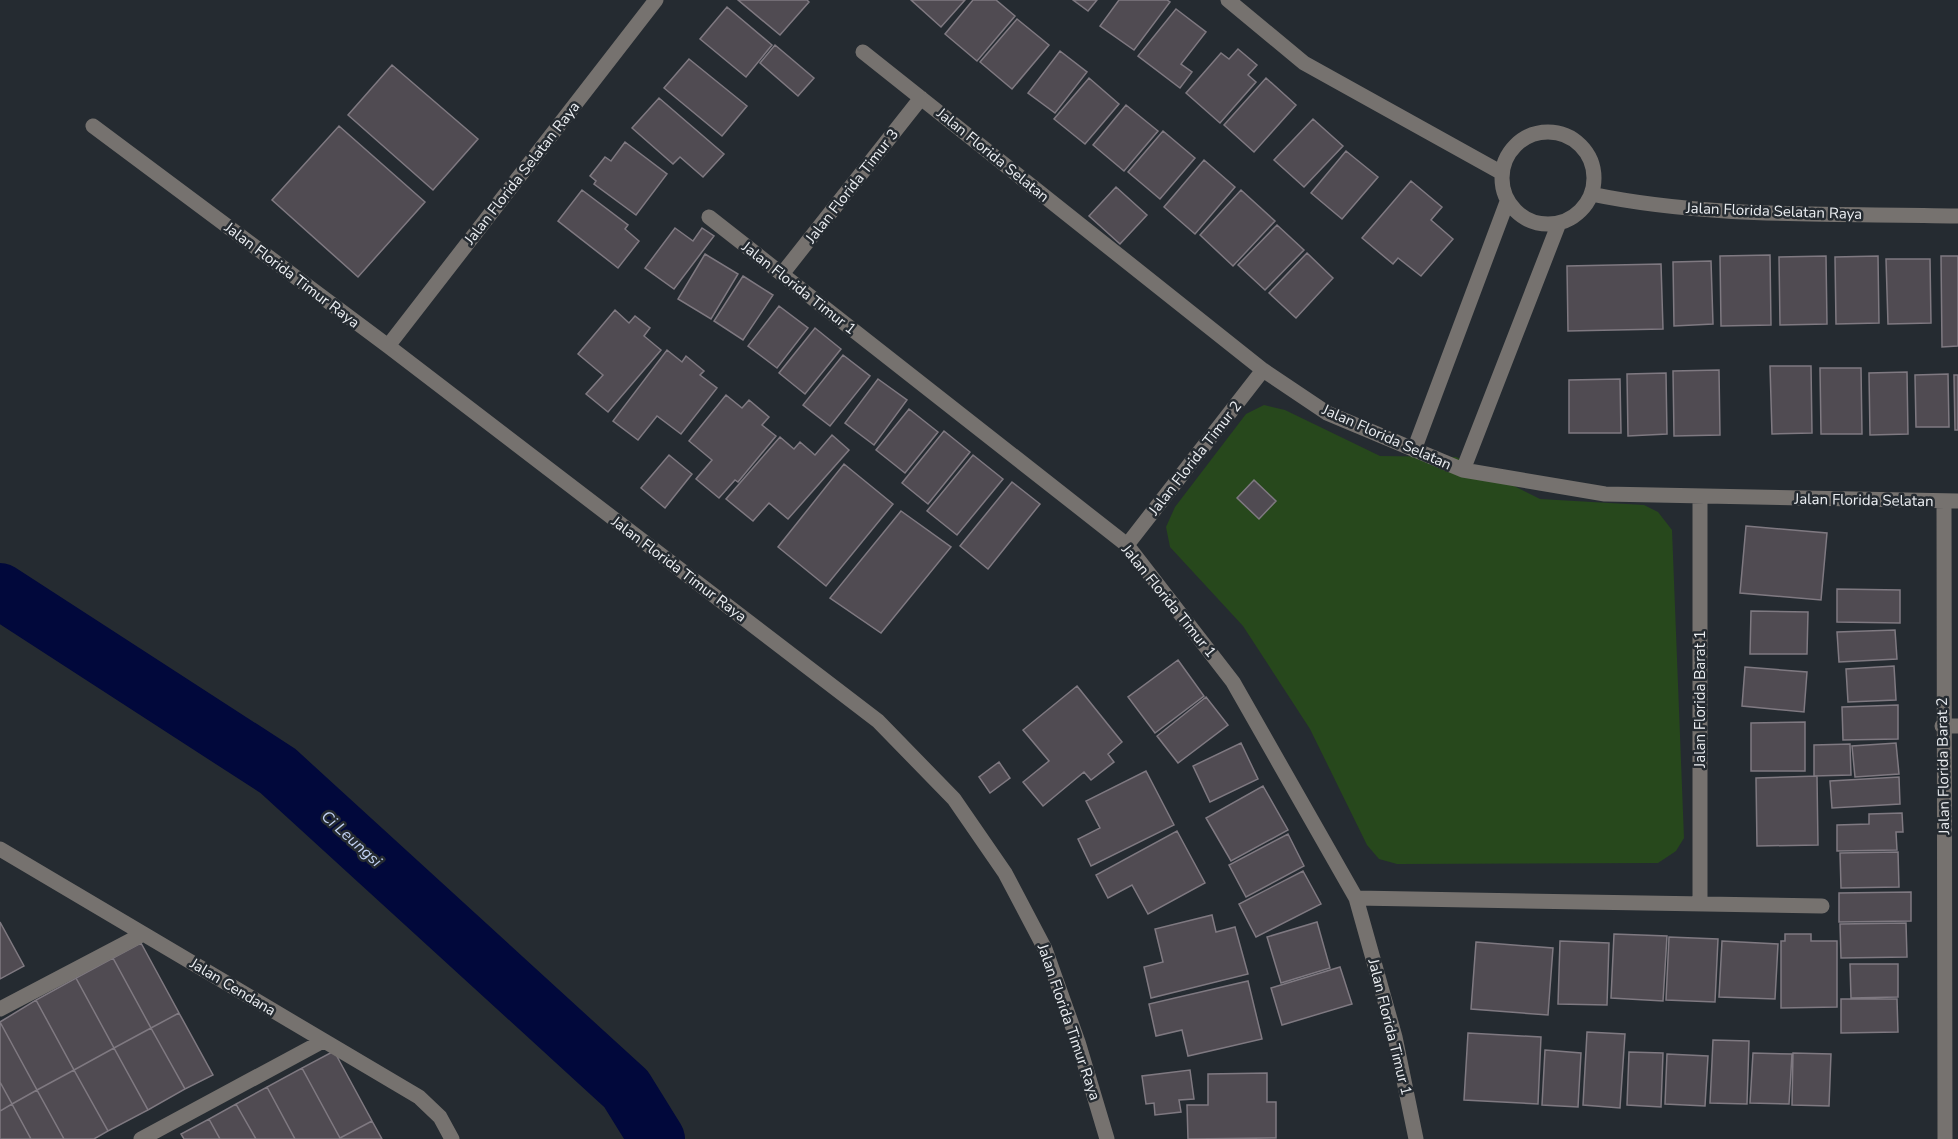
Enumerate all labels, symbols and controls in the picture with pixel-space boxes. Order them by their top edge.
street label: Jalan Florida Selatan Raya [459,97,584,249]
street label: Jalan Florida Selatan [932,103,1053,207]
street label: Jalan Florida Timur 3 [800,125,903,248]
street label: Jalan Florida Selatan Raya [1684,198,1863,224]
street label: Jalan Florida Timur Raya [220,217,364,332]
street label: Jalan Florida Timur 1 [737,236,860,339]
street label: Jalan Florida Timur 2 [1143,397,1246,520]
street label: Jalan Florida Selatan [1318,399,1455,474]
street label: Jalan Florida Selatan [1793,489,1934,511]
street label: Jalan Florida Timur Raya [607,511,751,626]
street label: Jalan Florida Timur 1 [1117,540,1221,662]
street label: Jalan Florida Barat 1 [1690,630,1710,769]
street label: Jalan Florida Barat 2 [1932,697,1954,836]
water label: Ci Leungsi [316,806,387,872]
street label: Jalan Florida Timur Raya [1032,940,1105,1103]
street label: Jalan Cendana [186,953,280,1021]
street label: Jalan Florida Timur 1 [1363,956,1417,1097]

